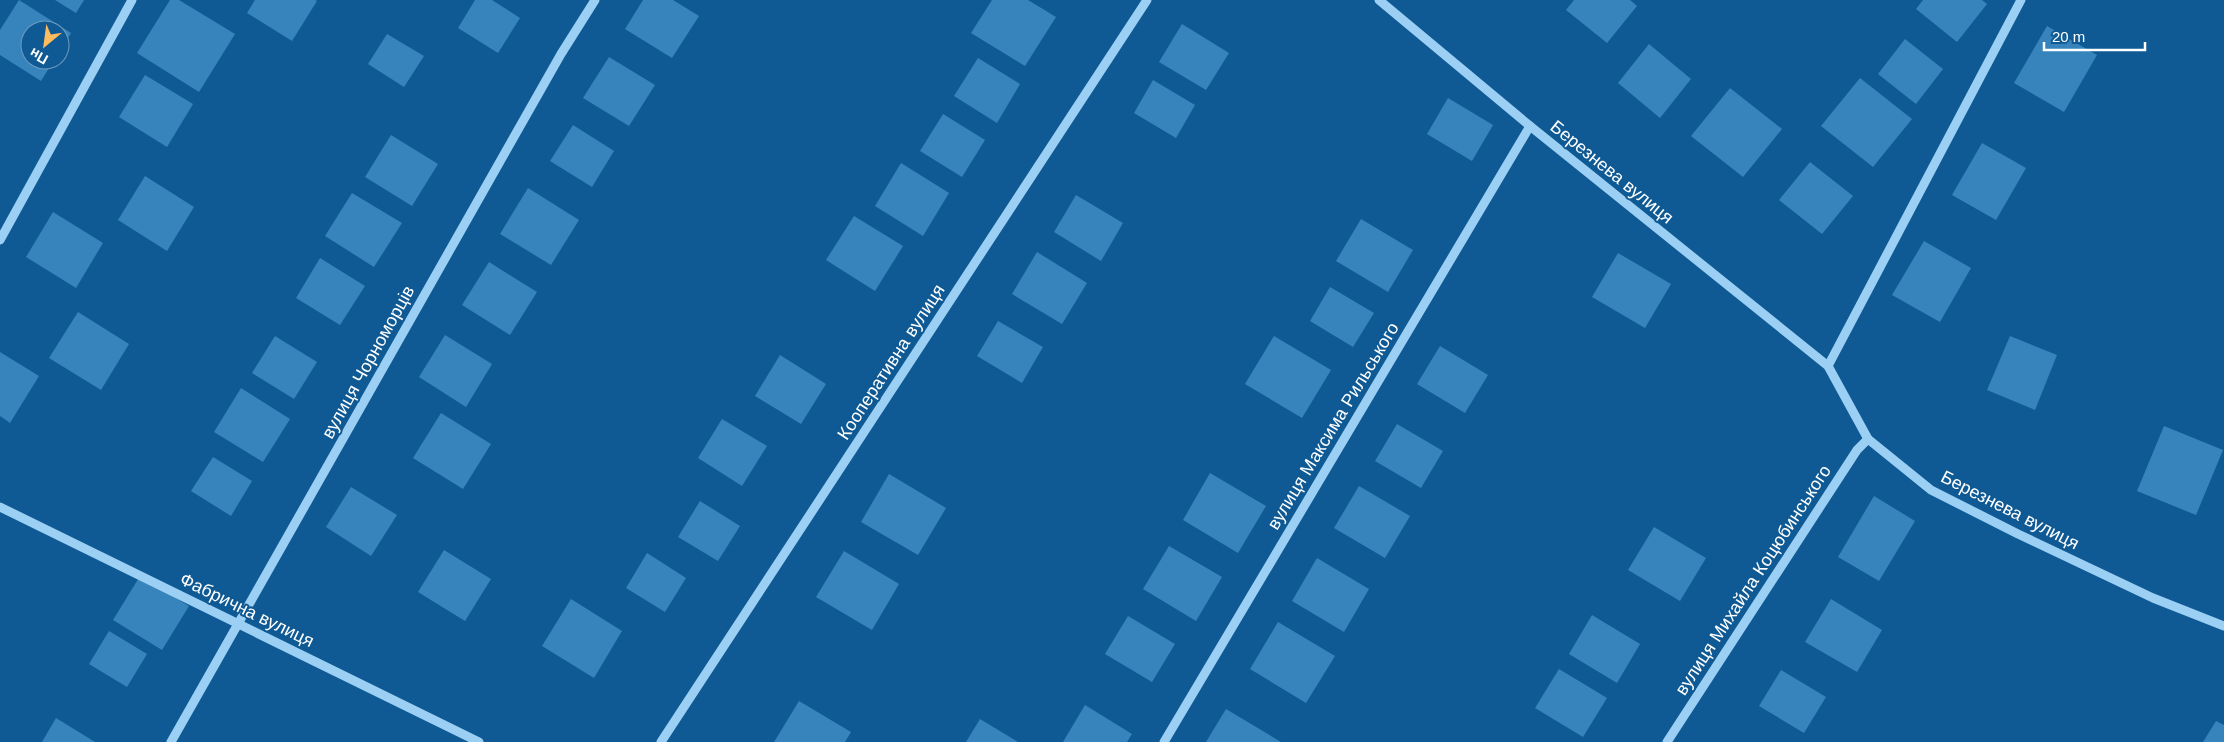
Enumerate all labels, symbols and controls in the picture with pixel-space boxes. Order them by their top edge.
north arrow [20,20,70,70]
scale bar [2044,20,2145,52]
text: 20 m [2052,28,2085,45]
text: Пн [27,45,51,68]
street label: Березнева вулиця [1546,116,1678,228]
street label: Кооперативна вулиця [833,281,949,443]
street label: вулиця Чорноморців [318,282,418,442]
street label: вулиця Максима Рильського [1263,319,1403,533]
street label: вулиця Михайла Коцюбинського [1671,461,1835,699]
street label: Березнева вулиця [1938,466,2082,554]
street label: Фабрична вулиця [177,569,317,651]

